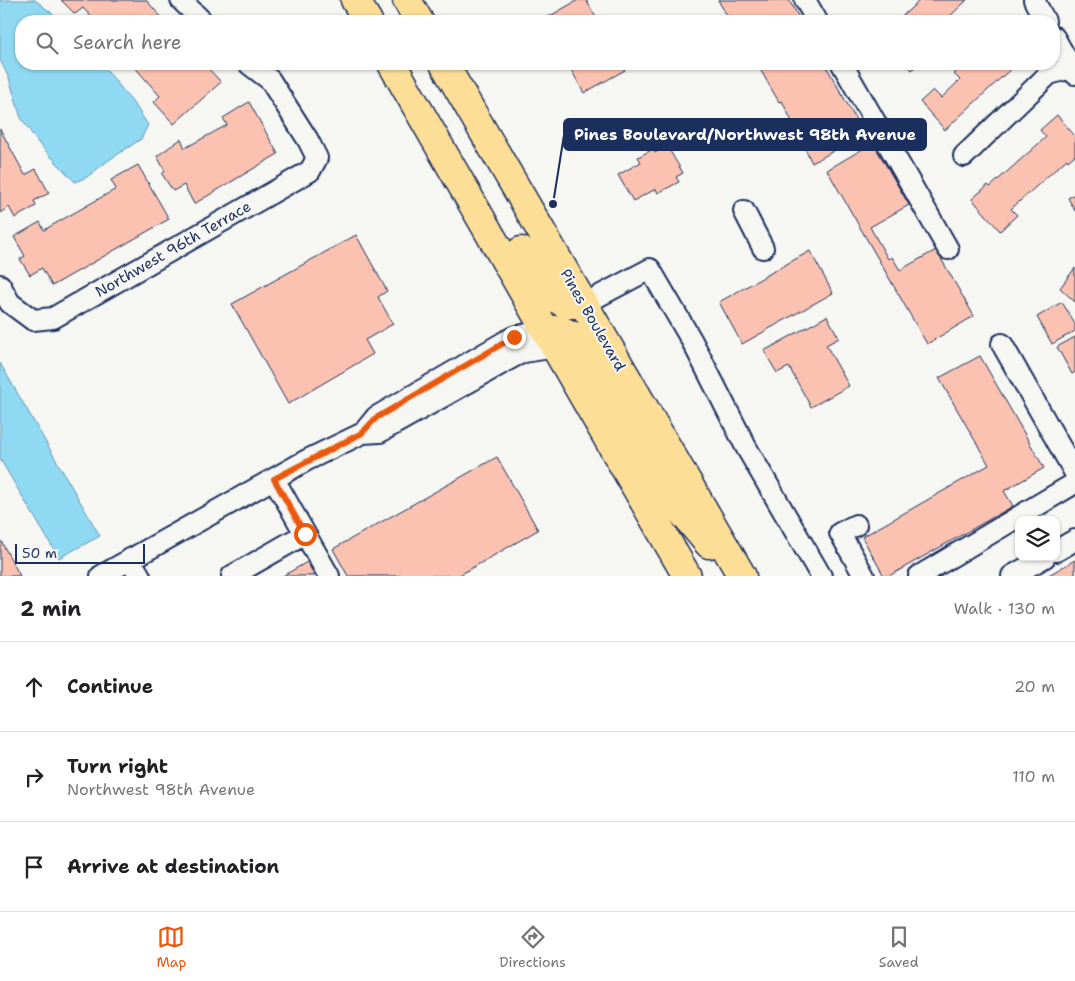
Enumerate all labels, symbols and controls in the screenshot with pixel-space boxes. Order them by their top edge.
search box [15,15,1060,70]
icon: search [33,29,61,57]
text: Search here [73,30,182,55]
callout: Pines Boulevard/Northwest 98th Avenue [564,119,926,150]
text: Pines Boulevard/Northwest 98th Avenue [574,124,916,145]
street label: Northwest 96th Terrace [92,196,254,302]
street label: Pines Boulevard [556,265,631,375]
route end [503,326,526,349]
map controls [1015,516,1060,561]
button: layers [1015,516,1060,561]
route start [294,523,317,546]
scale bar [15,541,145,564]
text: 50 m [22,544,57,562]
text: 2 min [20,595,81,623]
text: Walk · 130 m [954,598,1055,619]
icon: ahead [20,673,48,701]
text: Continue [67,674,153,699]
text: 20 m [1014,676,1055,697]
text: Turn right [67,754,168,779]
icon: right [20,763,48,791]
text: 110 m [1012,766,1055,787]
text: Northwest 98th Avenue [67,779,255,800]
icon: arrive [20,853,48,881]
text: Arrive at destination [67,854,279,879]
tab: Map [156,923,186,971]
tab: Directions [499,923,566,971]
tab: Saved [879,923,919,971]

